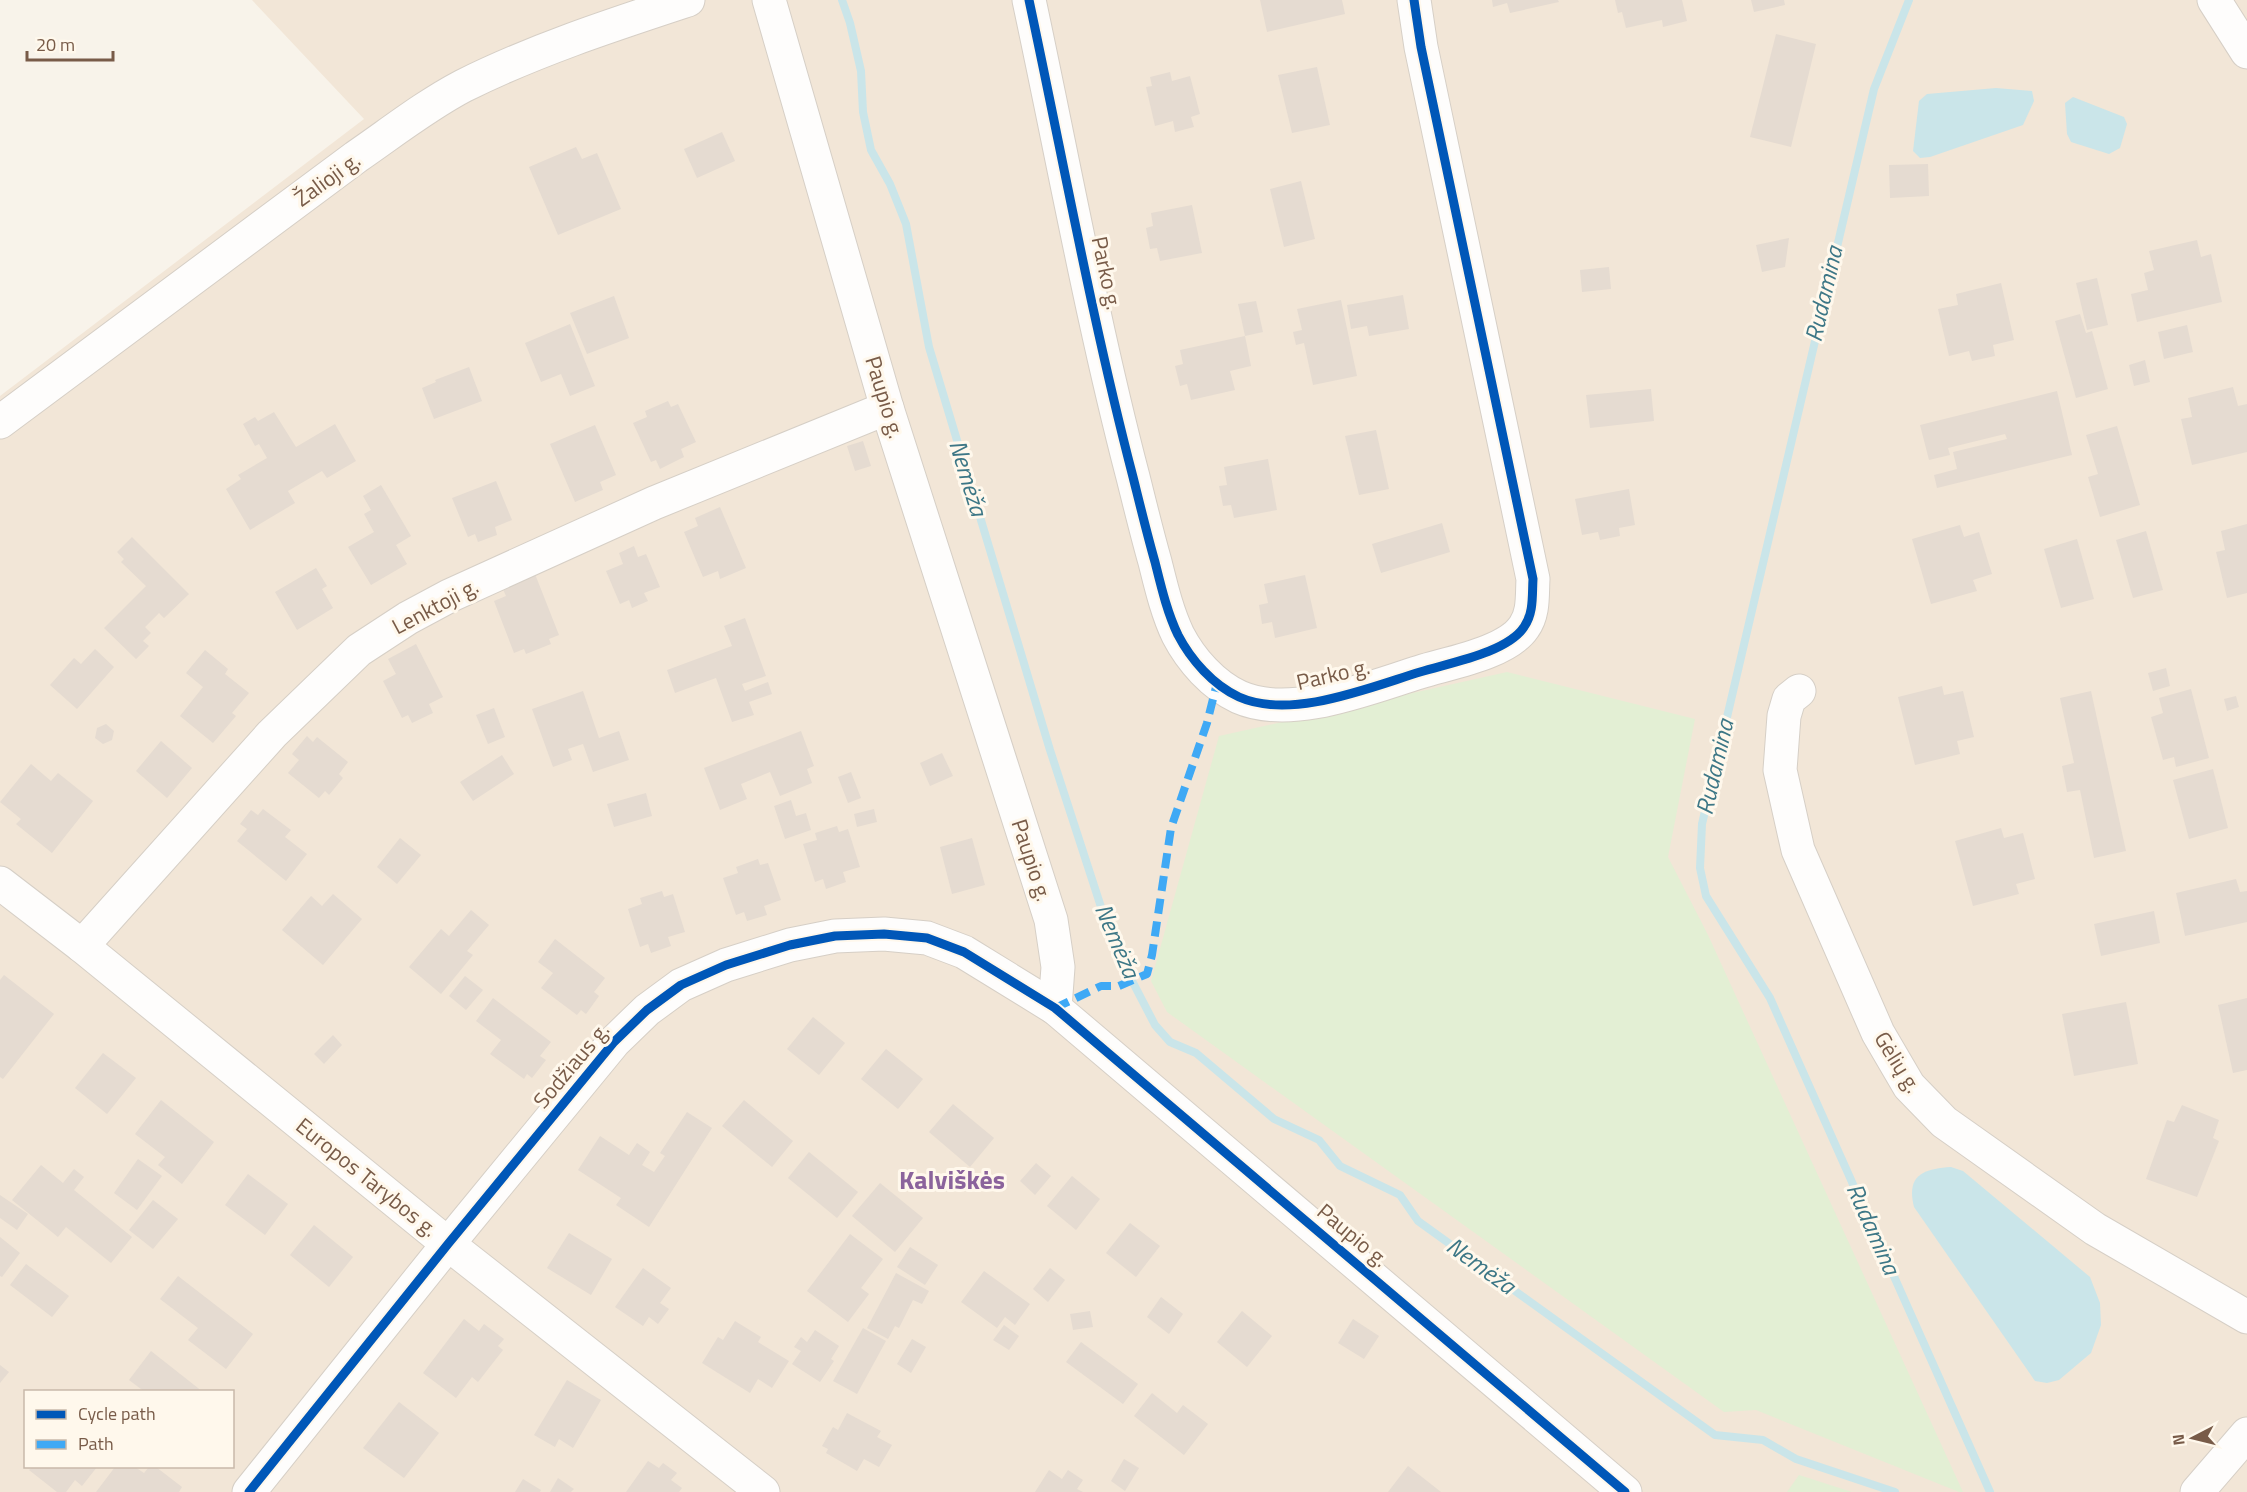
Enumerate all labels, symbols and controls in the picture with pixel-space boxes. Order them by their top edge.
scale bar [27,24,112,62]
text: 20 m [36,31,75,58]
street label: Žalioji g. [287,143,367,215]
street label: Parko g. [1083,233,1131,313]
water label: Rudamina [1795,241,1852,345]
street label: Paupio g. [856,352,914,442]
water label: Nemėža [940,435,998,522]
street label: Lenktoji g. [386,569,484,643]
street label: Parko g. [1293,649,1373,699]
water label: Rudamina [1686,714,1743,818]
street label: Paupio g. [1003,815,1061,905]
water label: Nemėža [1086,898,1150,985]
street label: Sodžiaus g. [525,1014,617,1116]
street label: Gėlių g. [1866,1025,1930,1099]
street label: Europos Tarybos g. [289,1109,445,1245]
district label: Kalviškės [899,1160,1005,1199]
water label: Rudamina [1838,1177,1911,1282]
street label: Paupio g. [1310,1195,1396,1275]
water label: Nemėža [1440,1228,1525,1304]
legend [24,1390,234,1468]
text: Cycle path [78,1400,156,1427]
north arrow [2163,1408,2223,1468]
text: Path [78,1430,114,1457]
text: N [2166,1433,2191,1447]

